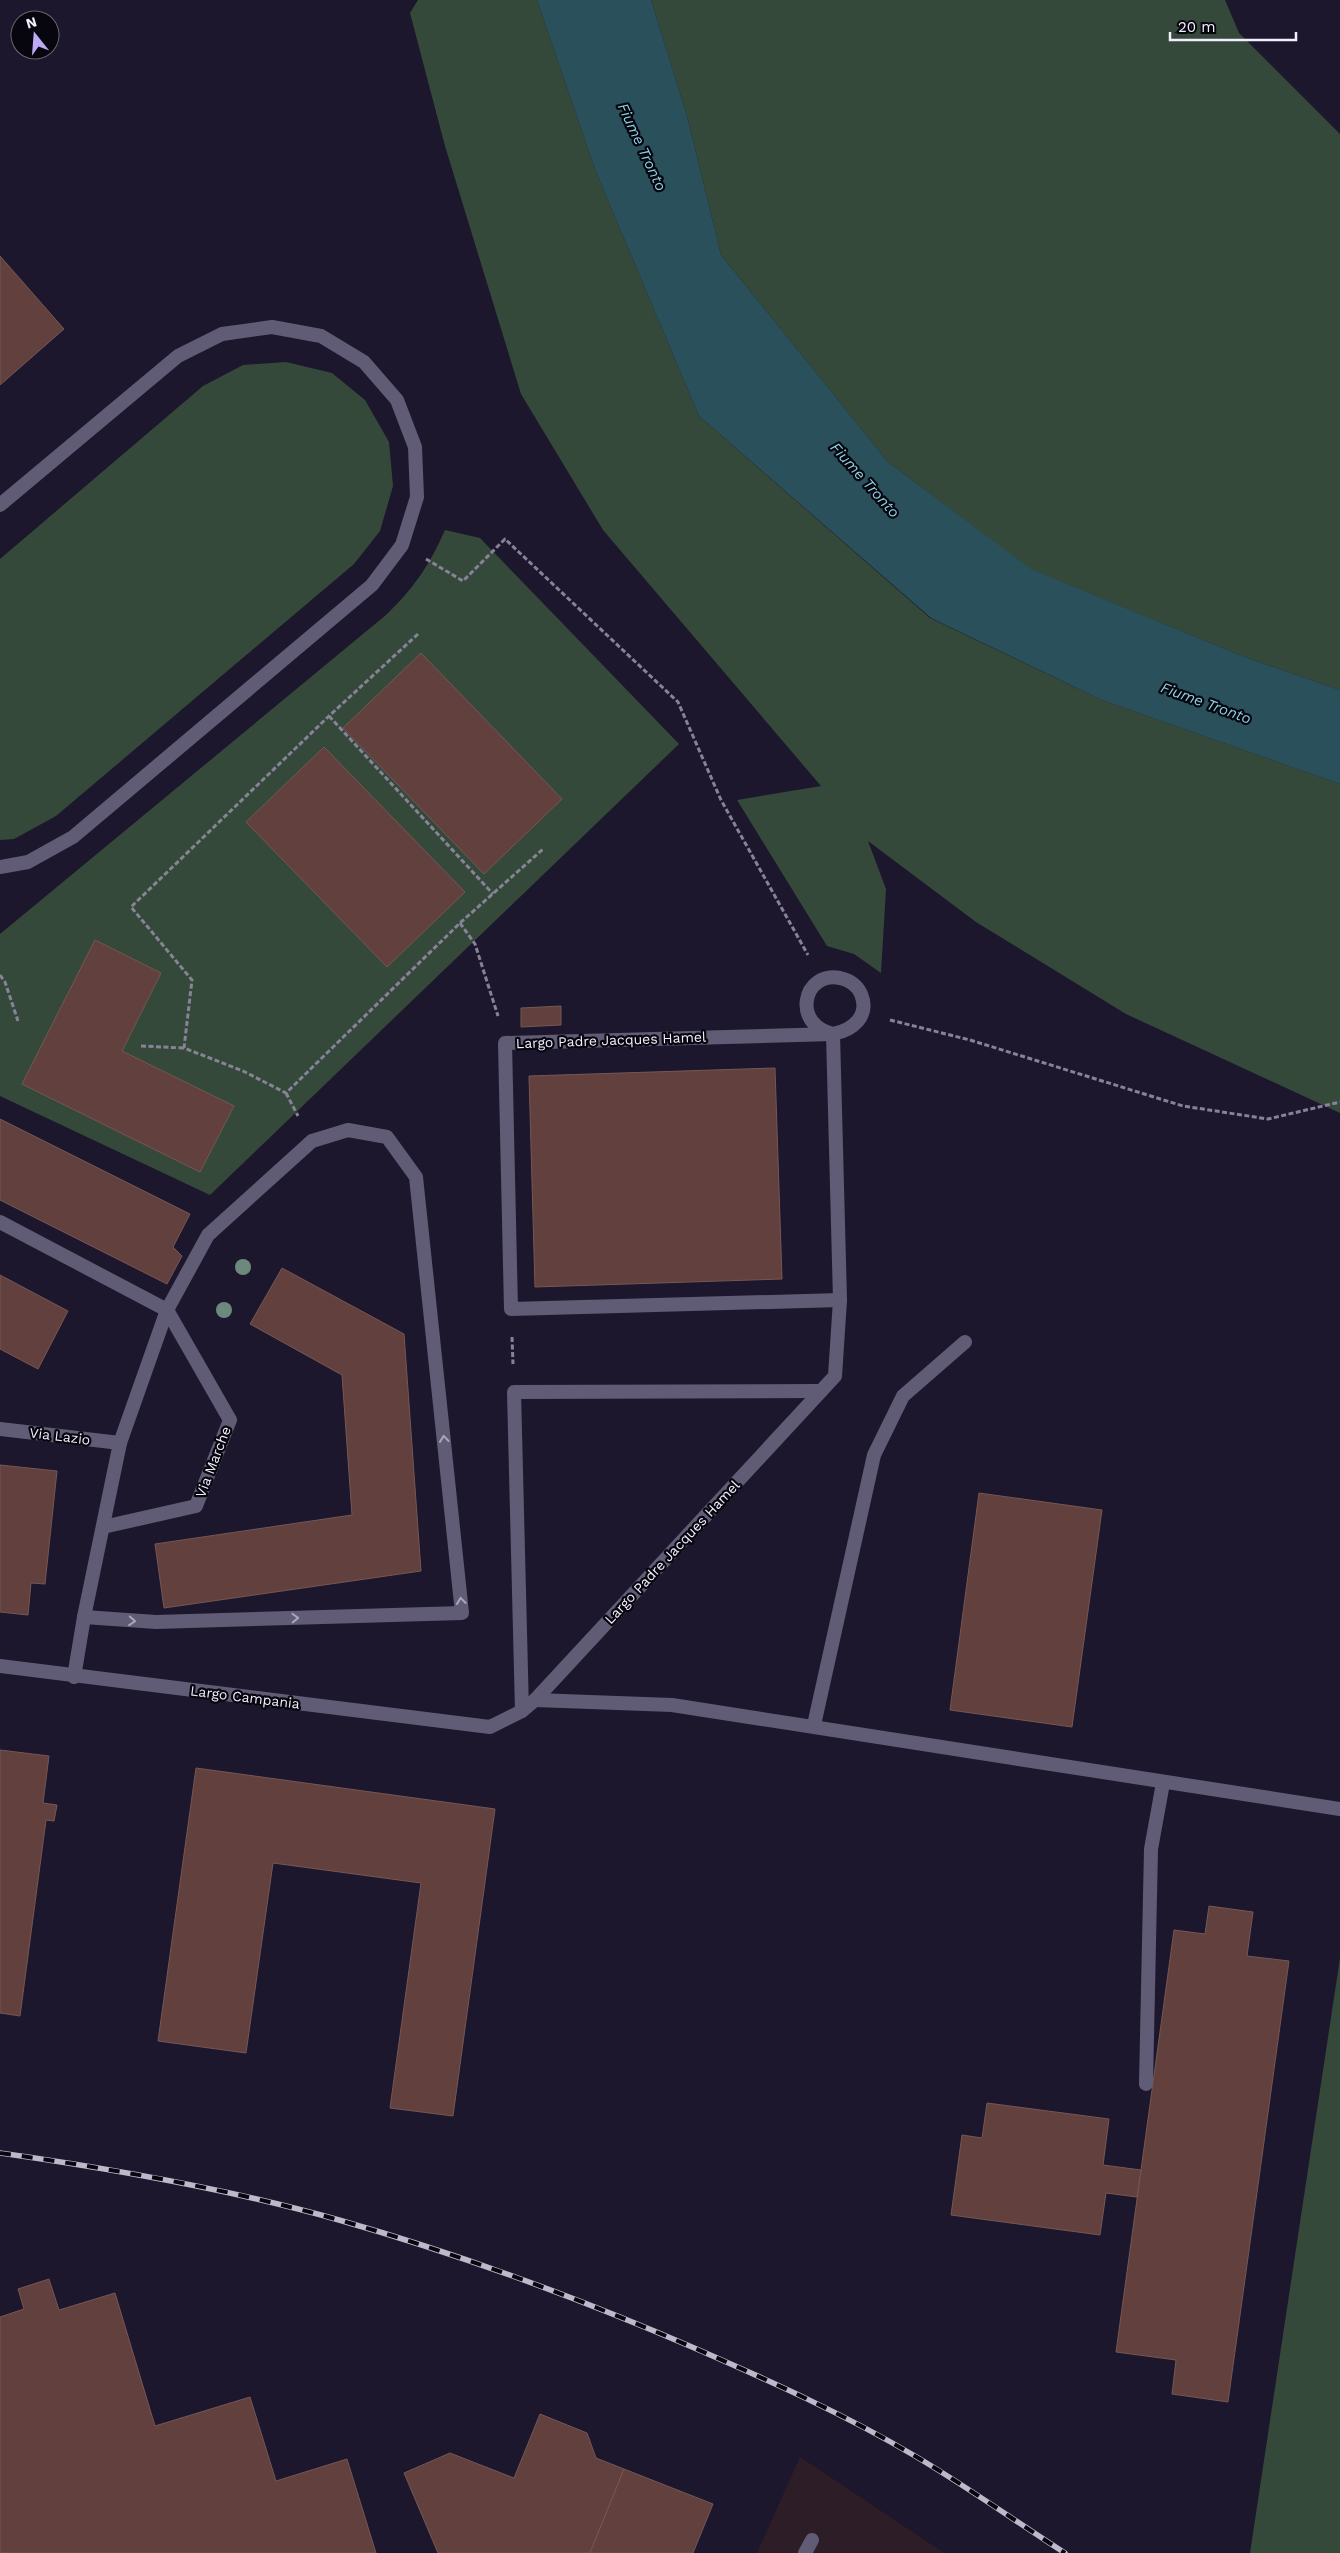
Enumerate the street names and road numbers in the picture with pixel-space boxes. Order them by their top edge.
street label: Largo Padre Jacques Hamel [516,1029,707,1051]
street label: Via Lazio [29,1424,91,1448]
street label: Via Marche [192,1424,234,1500]
street label: Largo Padre Jacques Hamel [601,1476,743,1627]
street label: Largo Campania [189,1682,301,1712]

